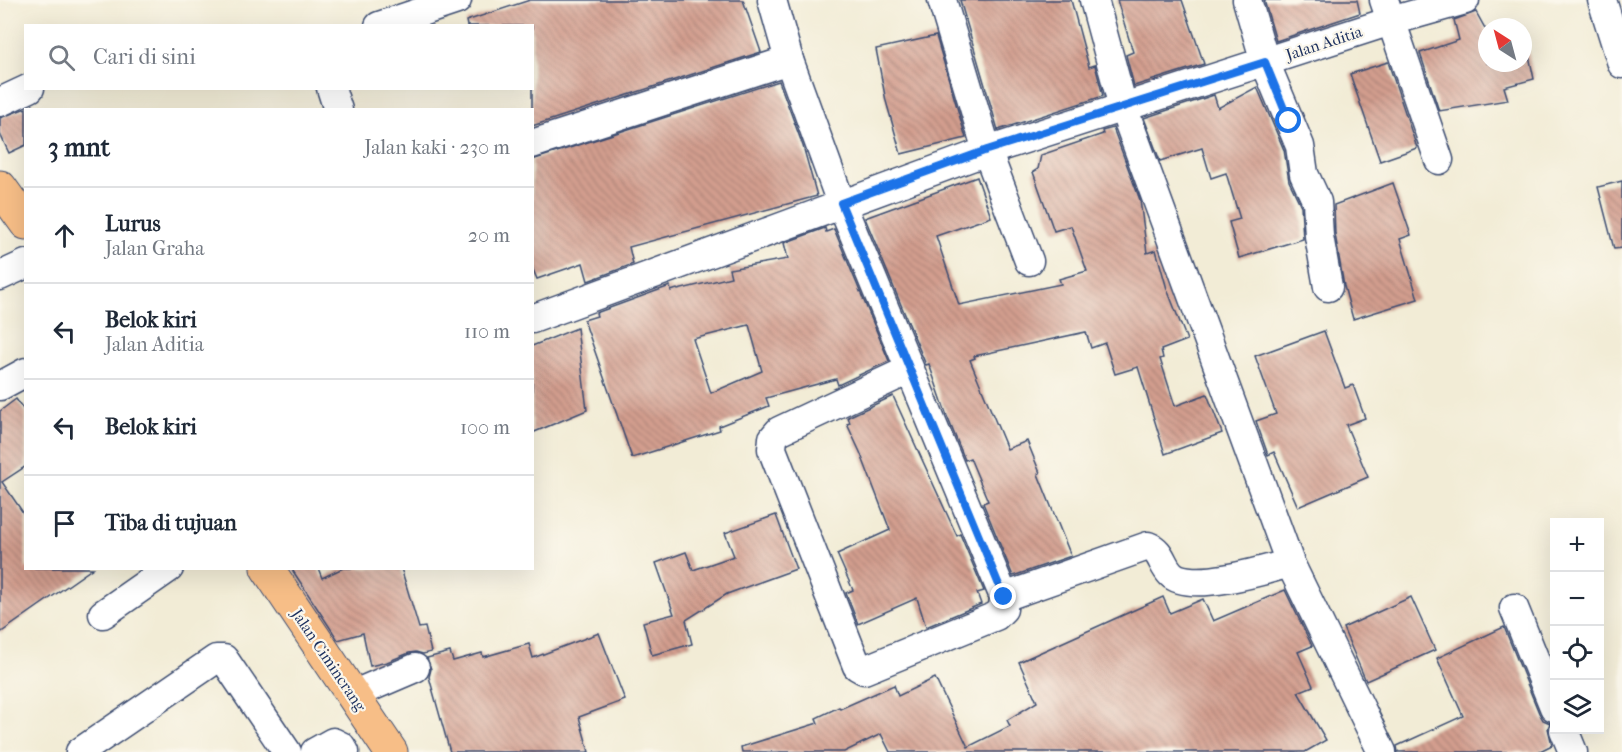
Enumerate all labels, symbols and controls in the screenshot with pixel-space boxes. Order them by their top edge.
north arrow [1478,18,1532,72]
street label: Jalan Aditia [1282,22,1365,65]
search box [24,24,534,90]
icon: search [45,41,78,74]
text: Cari di sini [93,44,196,70]
route start [1275,107,1301,133]
text: 3 mnt [48,132,110,163]
text: Jalan kaki · 230 m [364,136,510,159]
text: Lurus [105,211,161,237]
icon: ahead [48,219,81,252]
text: 20 m [468,224,510,247]
text: Jalan Graha [105,237,204,260]
text: Belok kiri [105,307,197,333]
icon: left [48,315,81,348]
text: 110 m [464,320,510,343]
text: Jalan Aditia [105,333,204,356]
icon: left [48,411,81,444]
text: Belok kiri [105,414,197,440]
text: 100 m [460,416,510,439]
icon: arrive [48,507,81,540]
text: Tiba di tujuan [105,510,237,536]
map controls [1550,518,1604,734]
button: + [1550,518,1604,572]
button: − [1550,572,1604,626]
route end [990,583,1016,609]
street label: Jalan Cimincrang [287,604,370,715]
button: locate [1550,626,1604,680]
button: layers [1550,680,1604,734]

